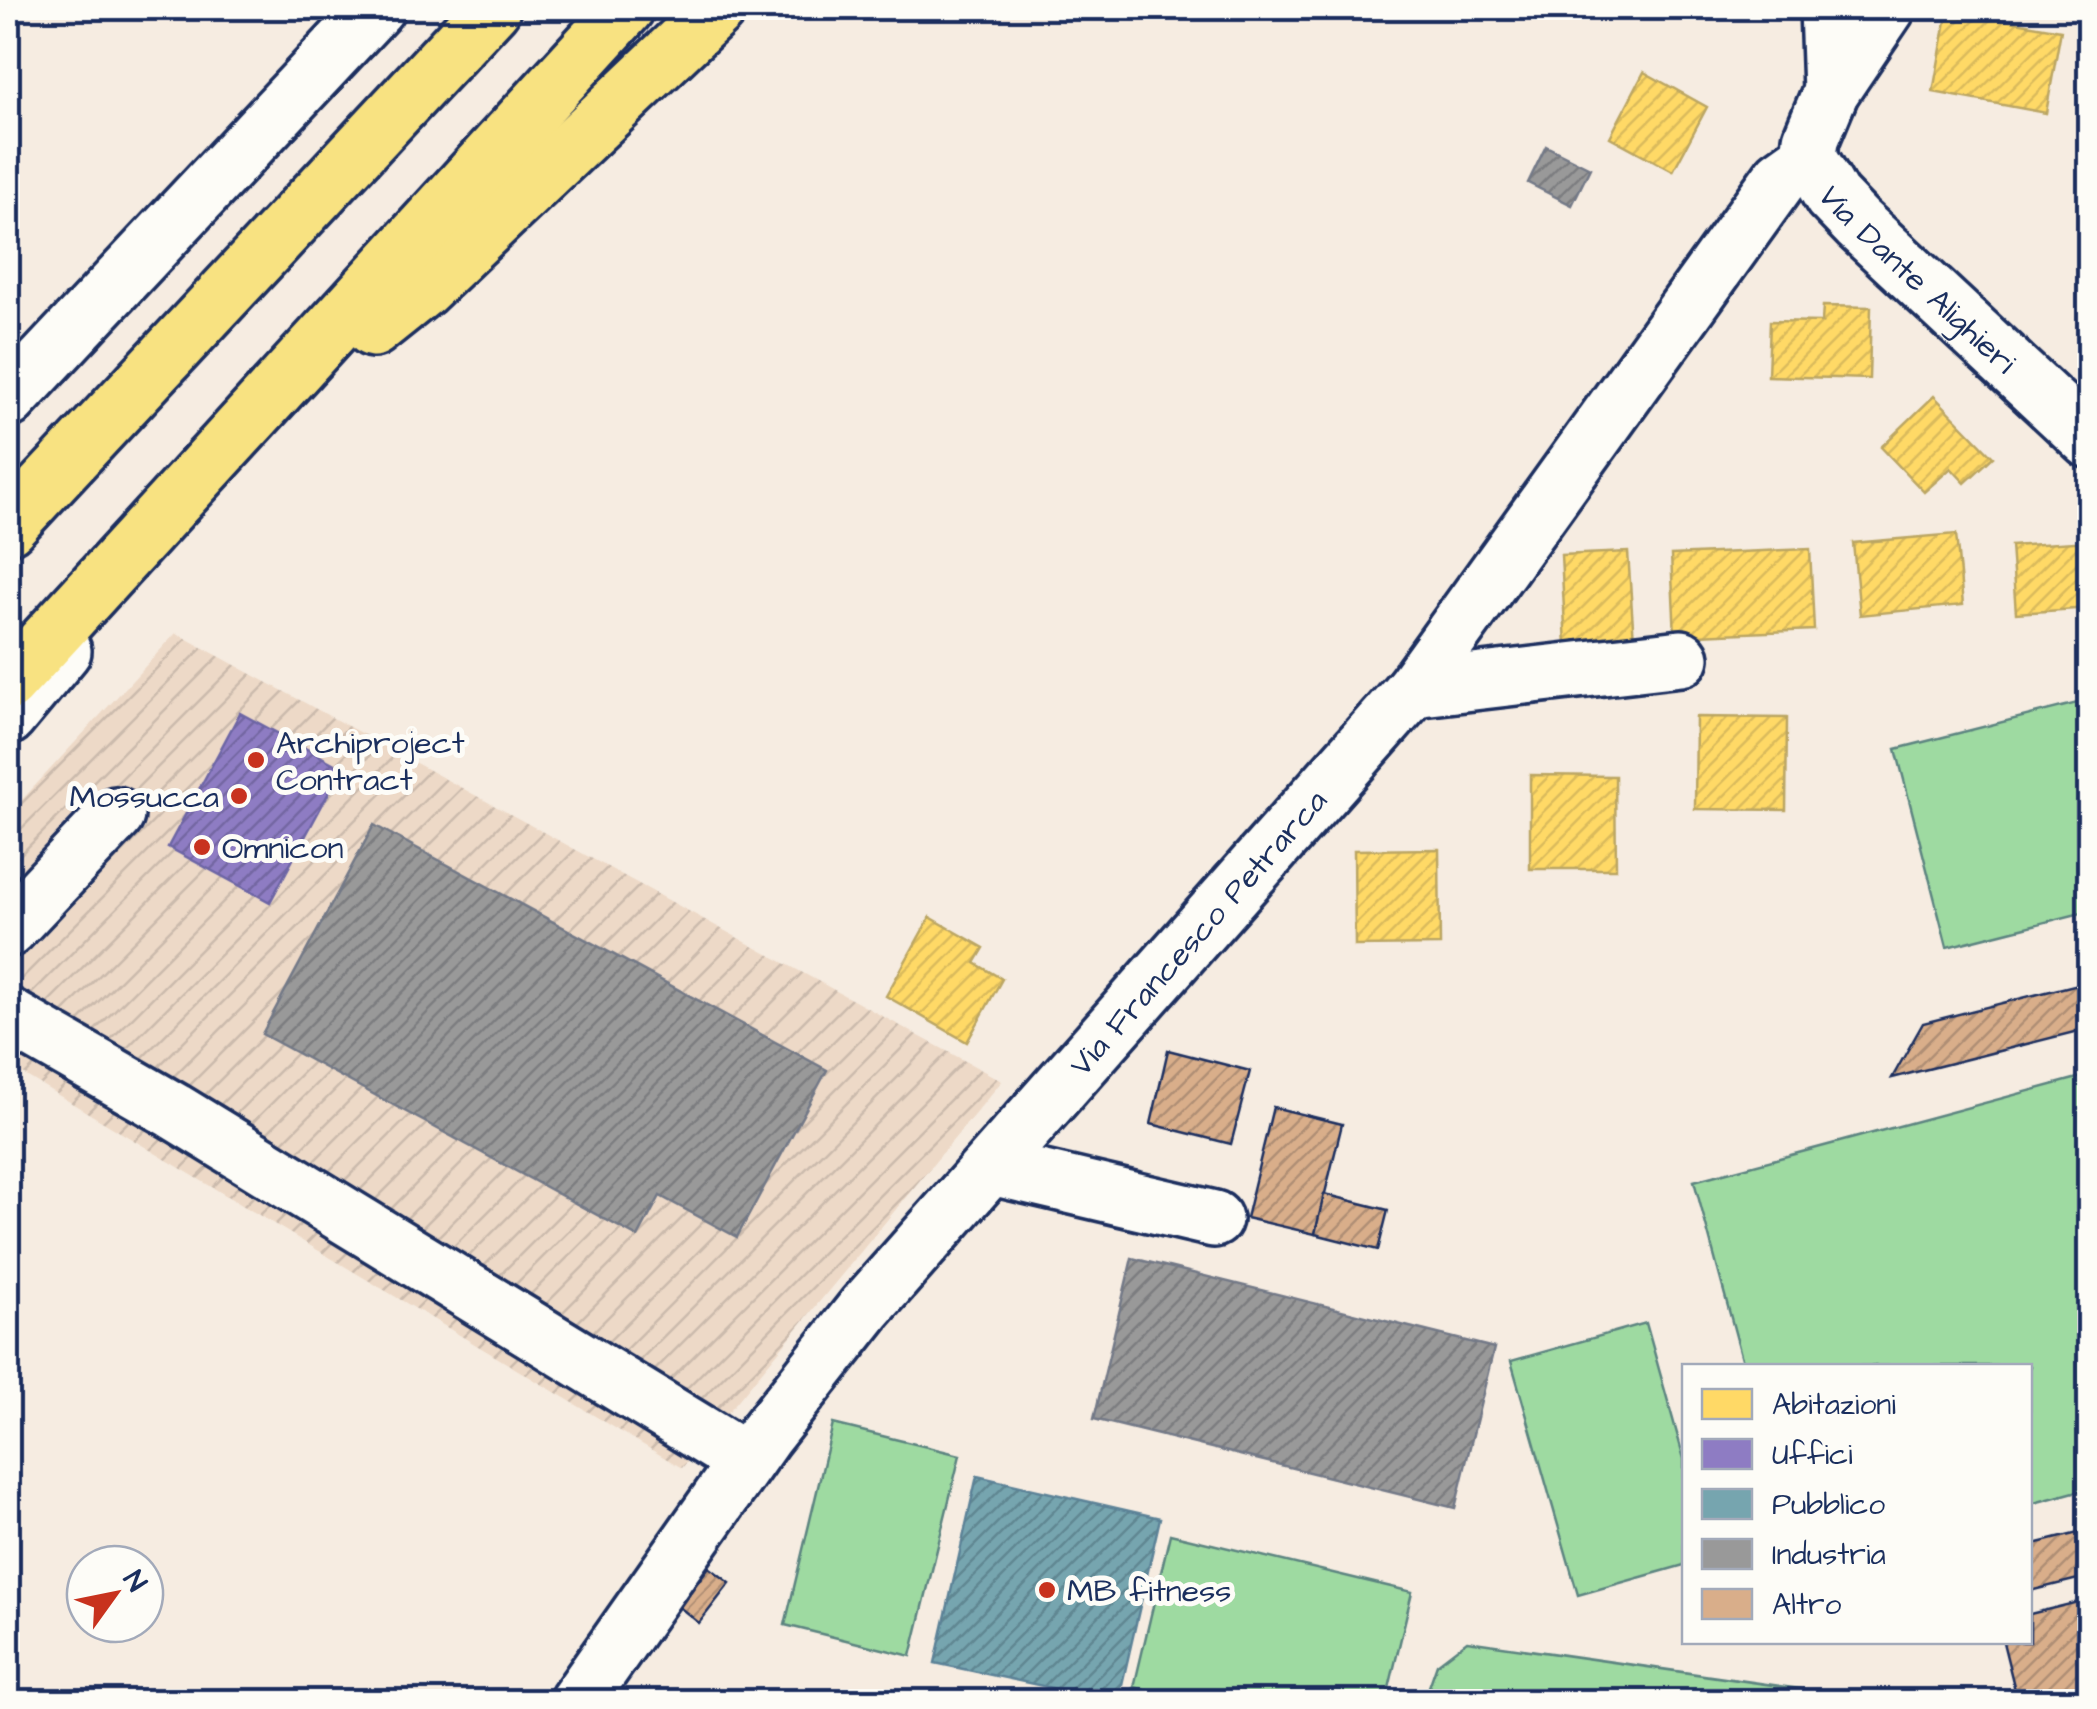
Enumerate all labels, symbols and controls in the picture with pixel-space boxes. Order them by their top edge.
street label: Via Dante Alighieri [1806,178,2026,385]
place label: Archiproject Contract [276,721,465,803]
marker: Archiproject Contract [245,749,267,771]
place label: Mossucca [69,775,219,820]
street label: Via Francesco Petrarca [1059,780,1338,1087]
marker: Mossucca [228,785,250,807]
place label: Omnicon [222,826,343,871]
marker: Omnicon [191,836,213,858]
legend [1682,1364,2032,1644]
text: Abitazioni [1772,1384,1896,1426]
text: Uffici [1772,1434,1853,1476]
text: Pubblico [1772,1484,1885,1526]
text: Industria [1772,1534,1886,1576]
north arrow [65,1544,165,1644]
text: N [114,1563,156,1600]
place label: MB fitness [1067,1569,1231,1614]
marker: MB fitness [1036,1579,1058,1601]
text: Altro [1772,1584,1842,1626]

